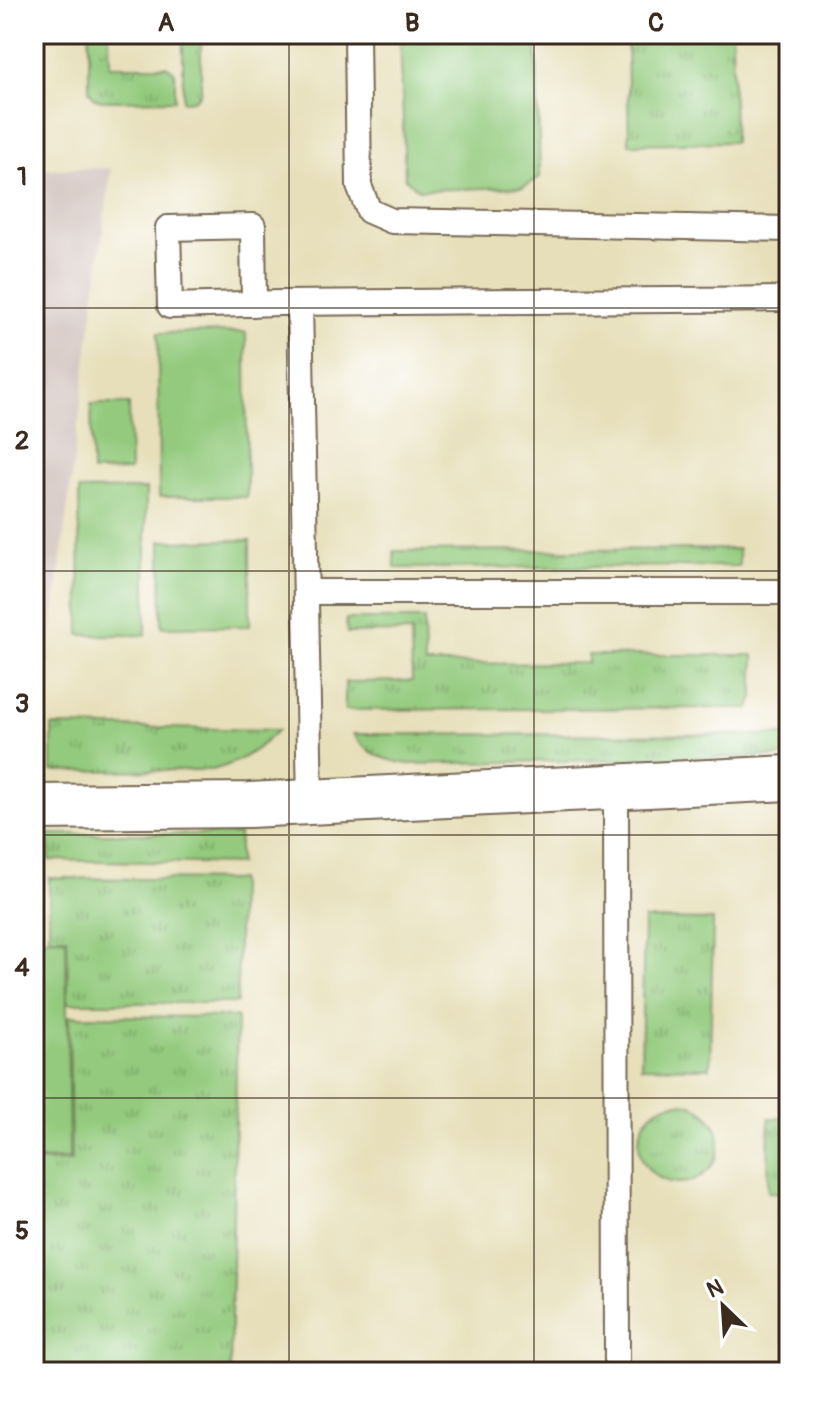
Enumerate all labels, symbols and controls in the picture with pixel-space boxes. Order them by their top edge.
text: A [158,7,175,39]
text: B [405,7,419,39]
text: C [648,7,664,39]
text: 1 [17,161,27,193]
text: 2 [15,425,29,457]
text: 3 [15,688,29,720]
text: 4 [14,952,30,984]
text: 5 [15,1215,29,1247]
north arrow [683,1266,763,1346]
text: N [702,1273,728,1305]

